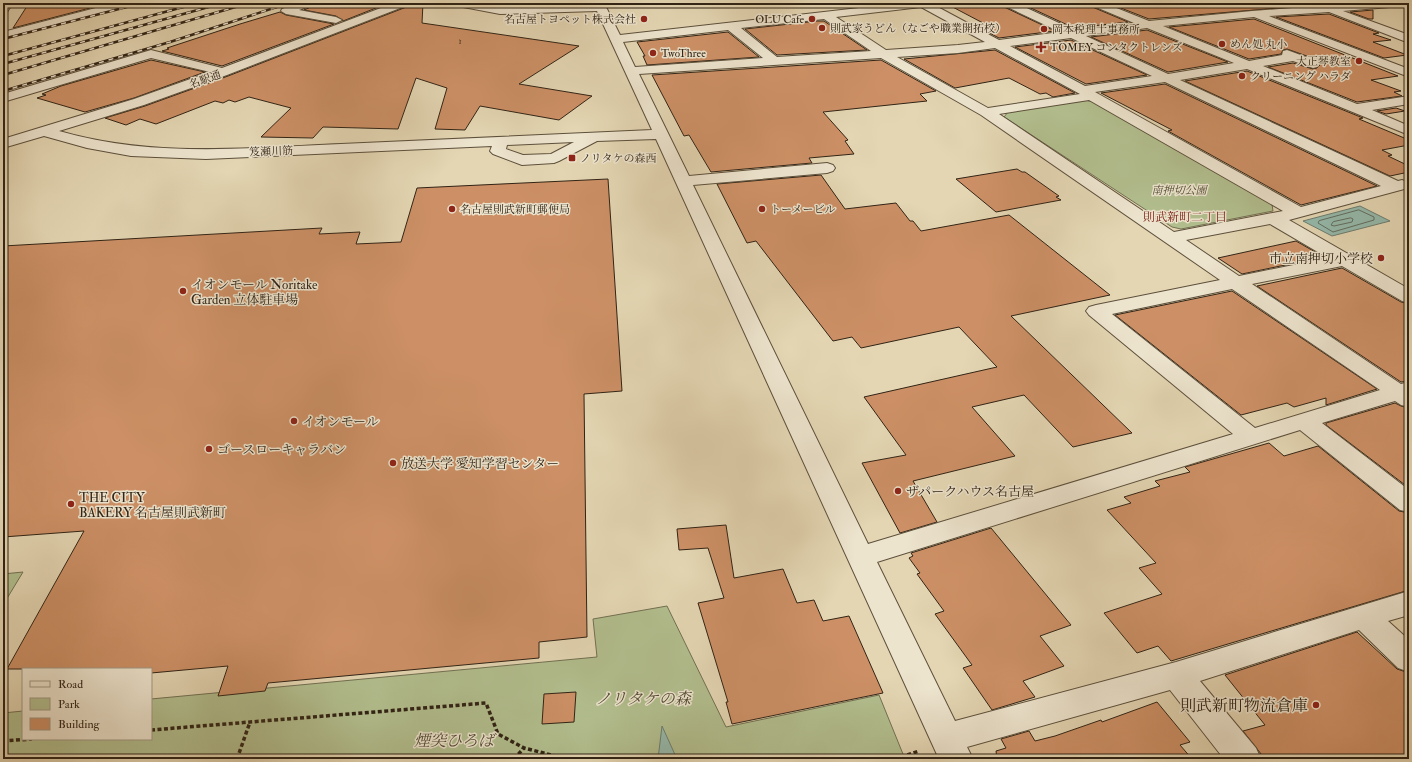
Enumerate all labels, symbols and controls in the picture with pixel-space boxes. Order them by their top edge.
place label: 名古屋トヨペット株式会社 [504,13,636,26]
place label: OLU Cafe [755,13,804,26]
marker: 名古屋トヨペット株式会社 [639,14,649,24]
marker: OLU Cafe [807,14,817,24]
place label: 則武家うどん（なごや職業開拓校） [830,22,1006,35]
marker: 則武家うどん（なごや職業開拓校） [817,23,827,33]
place label: 岡本税理士事務所 [1052,23,1140,36]
marker: 岡本税理士事務所 [1039,24,1049,34]
house number: 1 [458,36,462,47]
place label: めん処 丸小 [1230,38,1287,51]
marker: めん処 丸小 [1217,39,1227,49]
marker: TOMEY コンタクトレンズ [1035,41,1047,53]
place label: TOMEY コンタクトレンズ [1050,41,1182,54]
place label: TwoThree [661,47,706,60]
marker: TwoThree [648,48,658,58]
place label: 大正琴教室 [1296,55,1351,68]
marker: 大正琴教室 [1354,56,1364,66]
street label: 名駅通 [187,68,223,91]
place label: クリーニング ハラダ [1250,70,1351,83]
marker: クリーニング ハラダ [1237,71,1247,81]
street label: 笈瀬川筋 [249,144,293,159]
place label: ノリタケの森西 [580,152,657,165]
marker: ノリタケの森西 [567,153,577,163]
park label: 南押切公園 [1152,184,1208,197]
place label: 名古屋則武新町郵便局 [460,203,570,216]
place label: トーメービル [770,203,835,216]
marker: 名古屋則武新町郵便局 [447,204,457,214]
marker: トーメービル [757,204,767,214]
district label: 則武新町二丁目 [1143,210,1227,225]
place label: 市立南押切小学校 [1269,251,1373,267]
marker: 市立南押切小学校 [1376,253,1386,263]
place label: イオンモール Noritake Garden 立体駐車場 [191,277,318,308]
marker: イオンモール Noritake Garden 立体駐車場 [178,286,188,296]
place label: イオンモール [302,414,379,430]
marker: イオンモール [289,416,299,426]
place label: ゴースローキャラバン [217,442,346,458]
marker: ゴースローキャラバン [204,444,214,454]
place label: 放送大学 愛知学習センター [401,456,559,472]
marker: 放送大学 愛知学習センター [388,458,398,468]
place label: ザパークハウス名古屋 [906,484,1034,500]
marker: ザパークハウス名古屋 [893,486,903,496]
place label: THE CITY BAKERY 名古屋則武新町 [79,490,226,521]
marker: THE CITY BAKERY 名古屋則武新町 [66,499,76,509]
legend [22,668,152,740]
text: Road [58,677,83,692]
park label: ノリタケの森 [595,689,693,709]
place label: 則武新町物流倉庫 [1180,696,1308,716]
text: Park [58,697,80,712]
marker: 則武新町物流倉庫 [1311,700,1321,710]
text: Building [58,717,101,732]
park label: 煙突ひろば [414,731,497,751]

